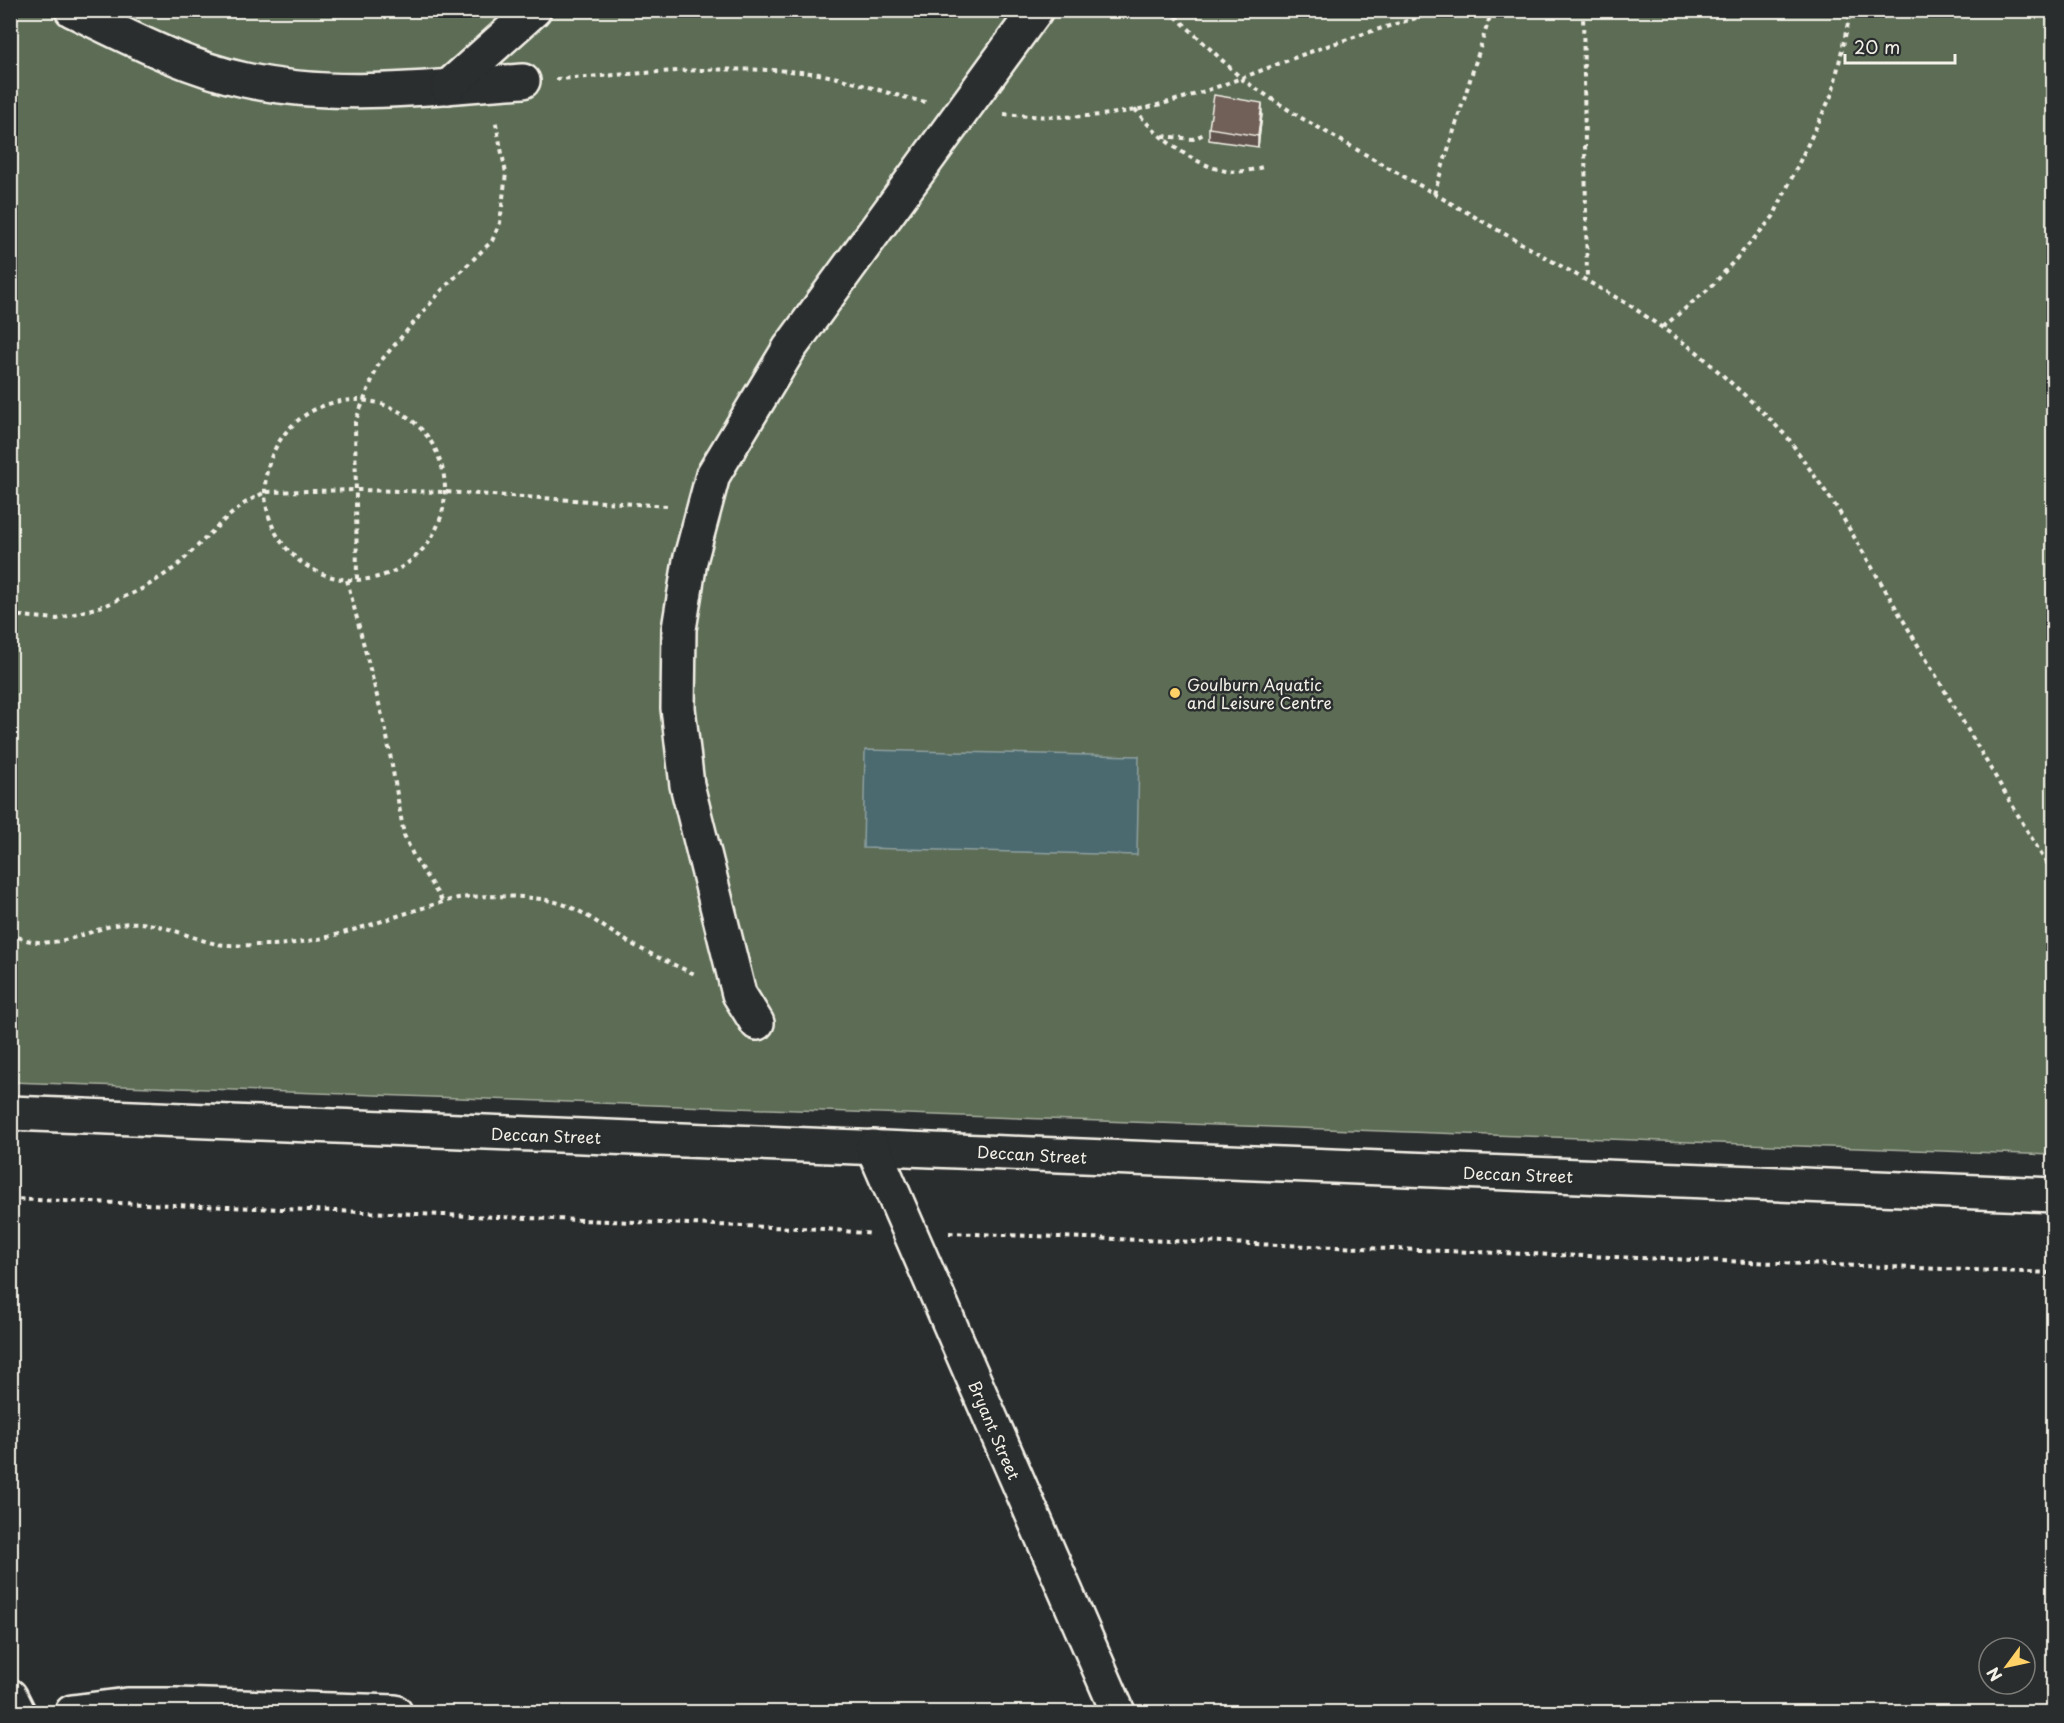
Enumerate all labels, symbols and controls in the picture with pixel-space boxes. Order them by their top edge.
scale bar [1845,27,1954,65]
text: 20 m [1854,33,1900,60]
place label: Goulburn Aquatic and Leisure Centre [1187,672,1332,714]
marker: Goulburn Aquatic and Leisure Centre [1168,686,1182,700]
street label: Deccan Street [491,1121,602,1149]
street label: Deccan Street [976,1139,1088,1169]
street label: Deccan Street [1463,1160,1574,1188]
street label: Bryant Street [963,1377,1027,1484]
north arrow [1977,1636,2037,1696]
text: N [1980,1663,2007,1687]

